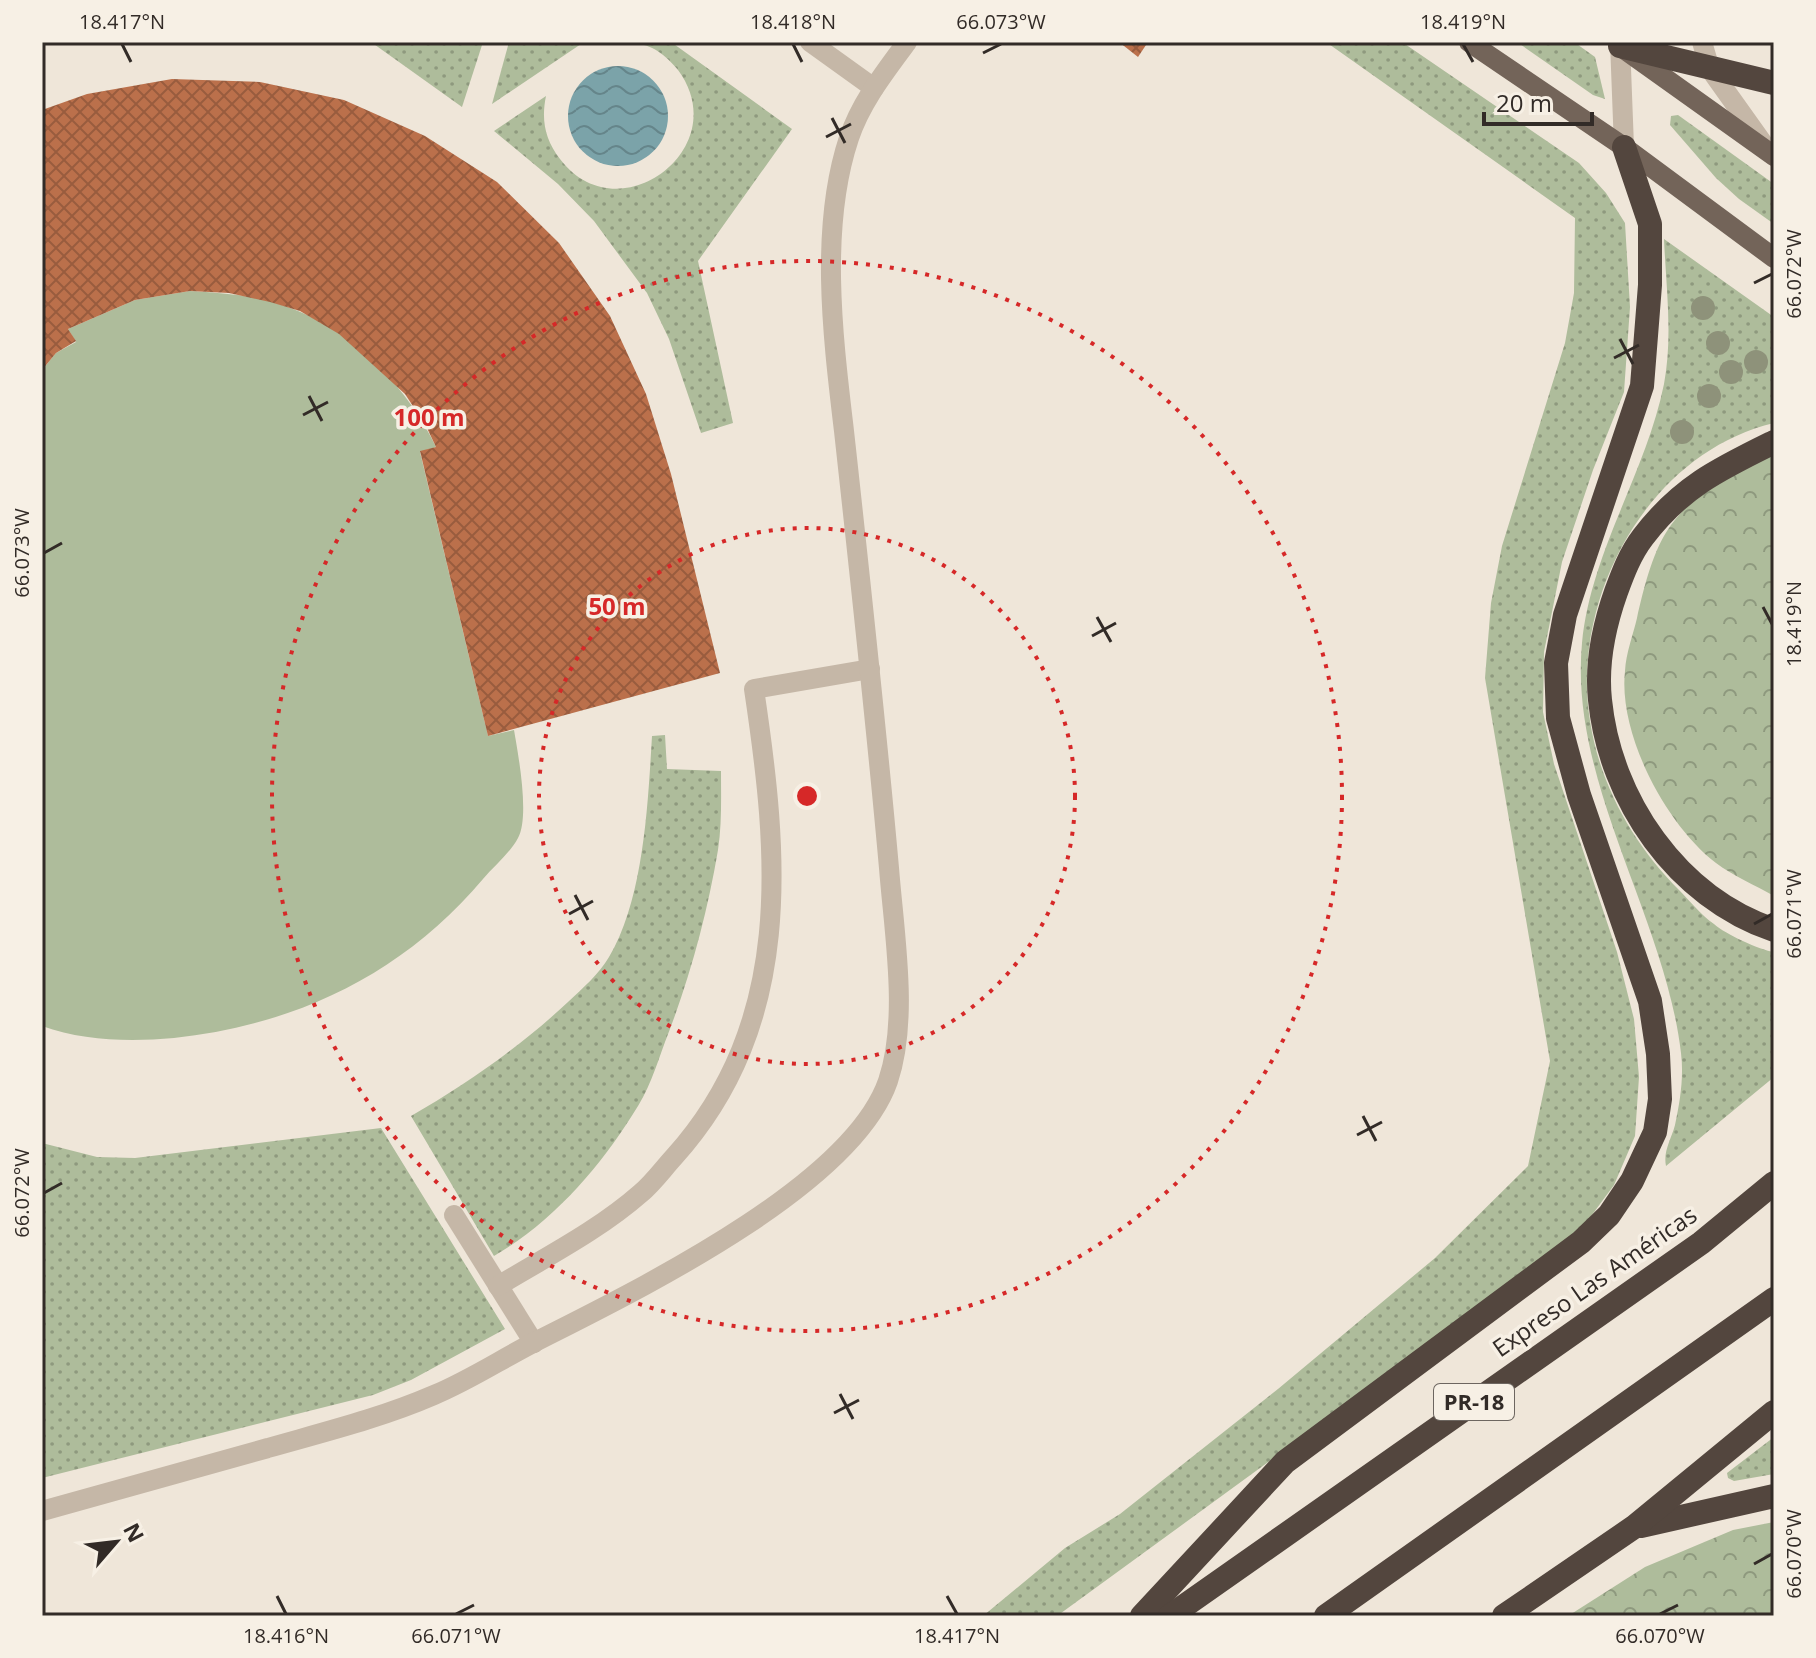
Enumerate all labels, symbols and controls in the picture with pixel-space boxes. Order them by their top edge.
text: 18.417°N [79,8,165,35]
text: 18.418°N [750,8,836,35]
text: 66.073°W [956,8,1046,35]
text: 18.419°N [1420,8,1506,35]
scale bar [1484,76,1592,126]
text: 20 m [1496,86,1552,119]
text: 66.072°W [1780,229,1807,319]
text: 100 m [394,400,464,433]
text: 66.073°W [8,508,35,598]
text: 18.419°N [1780,581,1807,667]
text: 50 m [588,589,646,622]
centre of rings [793,782,821,810]
text: 66.071°W [1780,869,1807,959]
text: 66.072°W [8,1148,35,1238]
street label: Expreso Las Américas [1485,1198,1703,1364]
road number: PR-18 [1434,1384,1514,1420]
north arrow [76,1502,156,1582]
text: 66.070°W [1780,1509,1807,1599]
text: N [117,1517,152,1547]
text: 18.416°N [243,1622,329,1649]
text: 66.071°W [411,1622,501,1649]
text: 18.417°N [914,1622,1000,1649]
text: 66.070°W [1615,1622,1705,1649]

